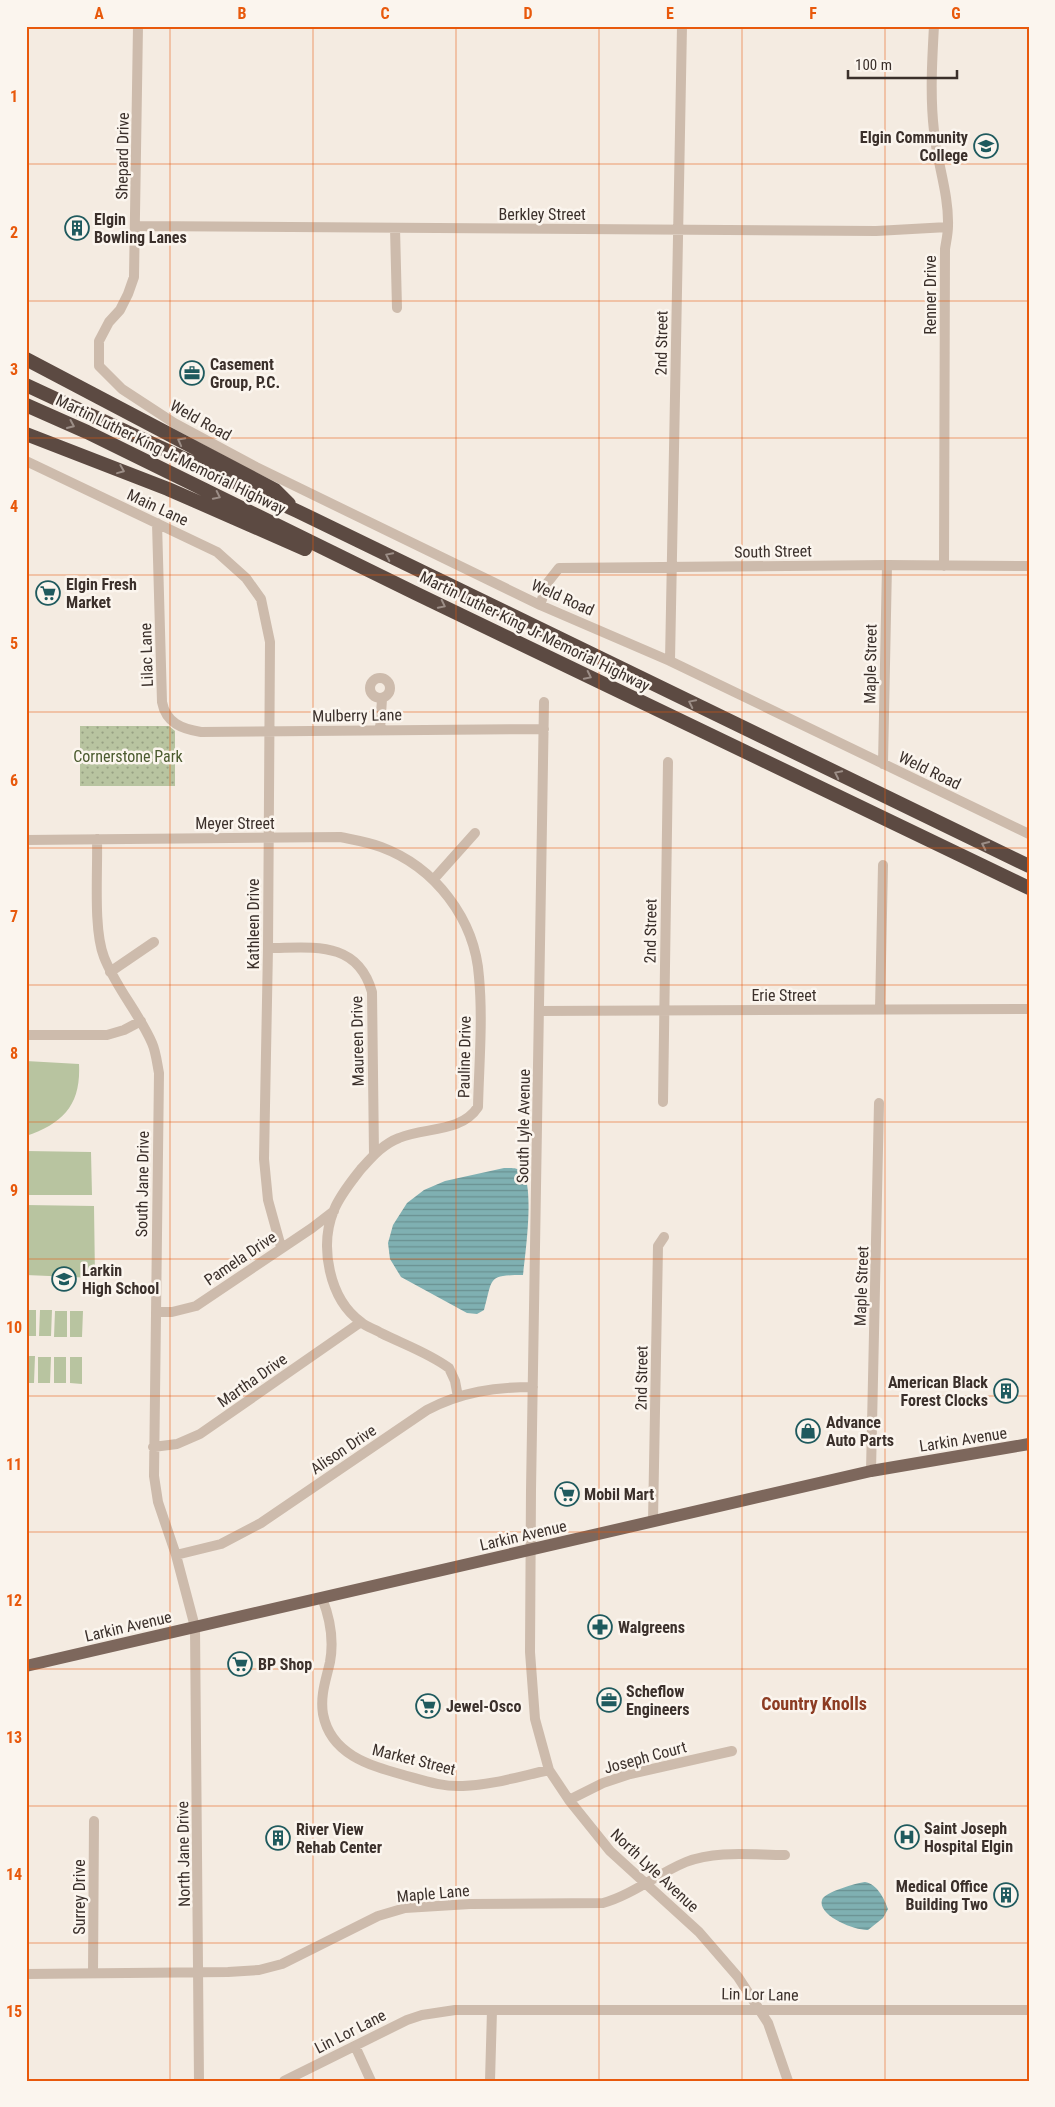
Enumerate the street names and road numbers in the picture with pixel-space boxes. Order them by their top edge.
street label: Shepard Drive [112,112,133,200]
street label: Berkley Street [498,205,586,224]
street label: Renner Drive [921,255,940,335]
street label: 2nd Street [651,310,672,376]
street label: Martin Luther King Jr Memorial Highway [53,390,289,519]
street label: Weld Road [167,396,235,445]
street label: Main Lane [124,485,191,530]
street label: South Street [734,541,812,562]
street label: Martin Luther King Jr Memorial Highway [417,567,653,696]
street label: Weld Road [528,575,597,620]
street label: Lilac Lane [136,623,157,687]
street label: Maple Street [860,624,881,704]
street label: Mulberry Lane [312,705,402,726]
street label: Weld Road [896,747,964,794]
street label: Meyer Street [195,814,275,833]
street label: Kathleen Drive [244,879,263,969]
street label: 2nd Street [640,898,661,964]
street label: Erie Street [751,986,817,1005]
street label: Maureen Drive [347,996,368,1086]
street label: Pauline Drive [454,1016,475,1098]
street label: South Lyle Avenue [513,1069,534,1183]
street label: South Jane Drive [132,1131,153,1237]
street label: Pamela Drive [201,1227,280,1289]
street label: Maple Street [851,1245,872,1326]
street label: 2nd Street [631,1345,652,1411]
street label: Martha Drive [214,1349,291,1411]
street label: Alison Drive [307,1420,380,1478]
street label: Larkin Avenue [918,1423,1008,1456]
street label: Larkin Avenue [478,1516,568,1555]
street label: Larkin Avenue [83,1607,173,1646]
street label: Joseph Court [602,1737,689,1778]
street label: Market Street [370,1740,458,1779]
street label: North Jane Drive [173,1801,194,1907]
street label: North Lyle Avenue [607,1825,703,1916]
street label: Surrey Drive [70,1859,89,1935]
street label: Maple Lane [396,1881,470,1906]
street label: Lin Lor Lane [721,1984,799,2005]
street label: Lin Lor Lane [311,2005,389,2057]

